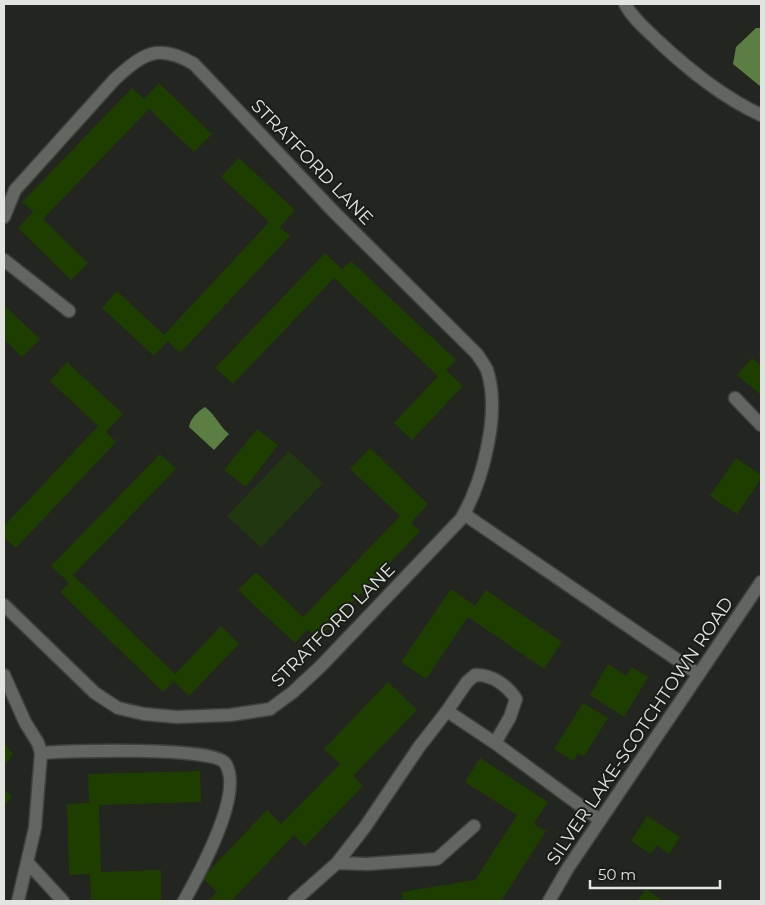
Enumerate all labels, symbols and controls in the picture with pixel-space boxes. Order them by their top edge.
street label: STRATFORD LANE [246,95,378,229]
street label: STRATFORD LANE [267,559,399,691]
street label: SILVER LAKE-SCOTCHTOWN ROAD [542,593,738,869]
scale bar [590,858,720,890]
text: 50 m [598,865,636,884]

